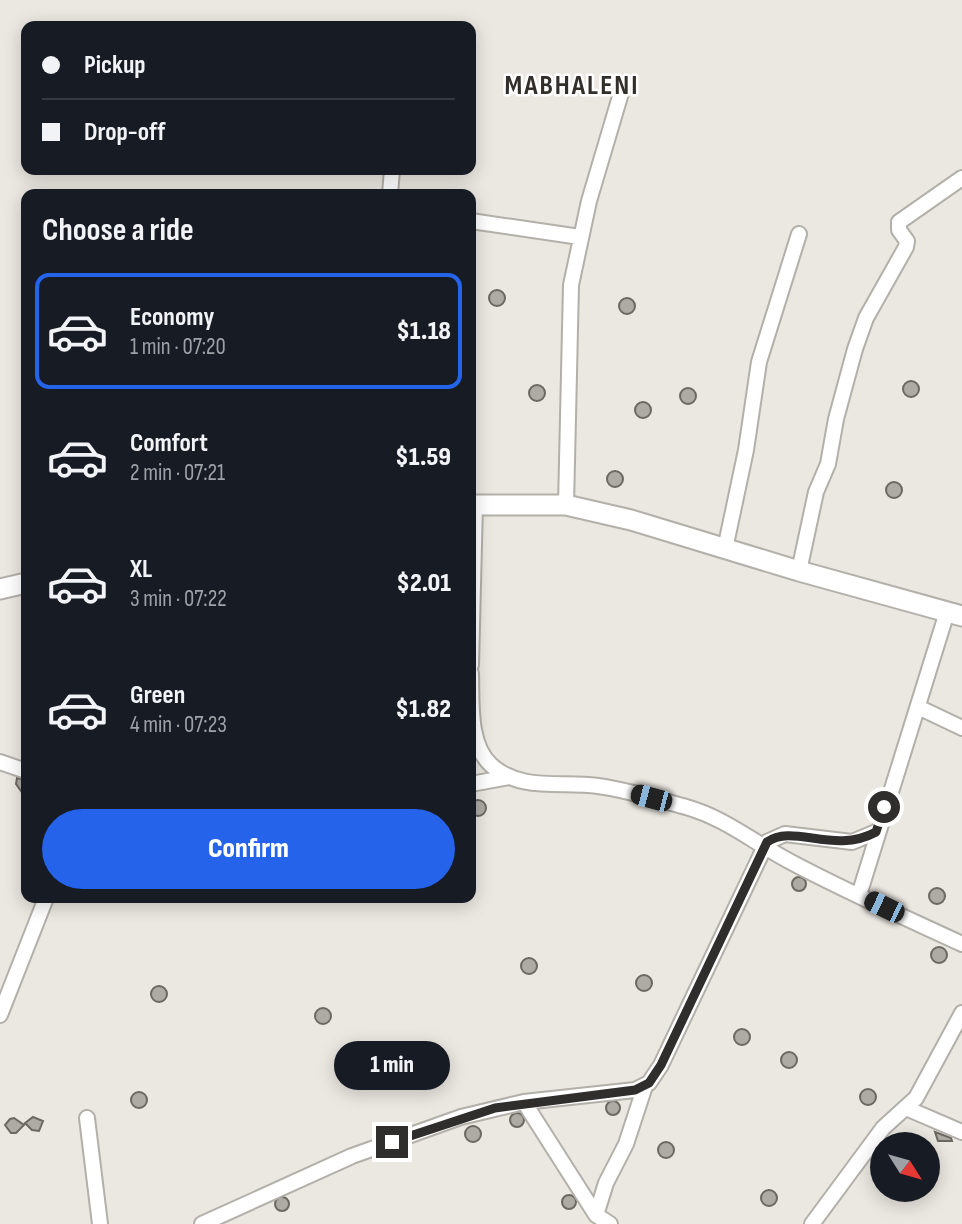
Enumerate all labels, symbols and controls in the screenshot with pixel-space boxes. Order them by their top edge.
text: Pickup [84,50,146,81]
district label: MABHALENI [505,69,639,102]
text: Drop-off [84,117,165,148]
text: Choose a ride [42,211,194,250]
icon: car [46,300,109,363]
text: Economy [130,302,214,333]
text: $1.18 [396,316,451,347]
text: 1 min · 07:20 [130,333,226,361]
icon: car [46,426,109,489]
text: Comfort [130,428,208,459]
text: $1.59 [395,442,451,473]
text: 2 min · 07:21 [130,459,225,487]
icon: car [46,552,109,615]
text: XL [130,554,152,585]
text: $2.01 [397,568,451,599]
text: 3 min · 07:22 [130,585,227,613]
icon: car [46,678,109,741]
text: Green [130,680,185,711]
text: $1.82 [395,694,451,725]
text: 4 min · 07:23 [130,711,227,739]
car [628,782,675,814]
route start [868,791,900,823]
button: Confirm [42,809,455,889]
car [861,888,908,926]
callout: 1 min [334,1040,450,1090]
text: 1 min [370,1051,414,1079]
route end [376,1126,408,1158]
north arrow [870,1132,940,1202]
map controls [870,1132,940,1202]

